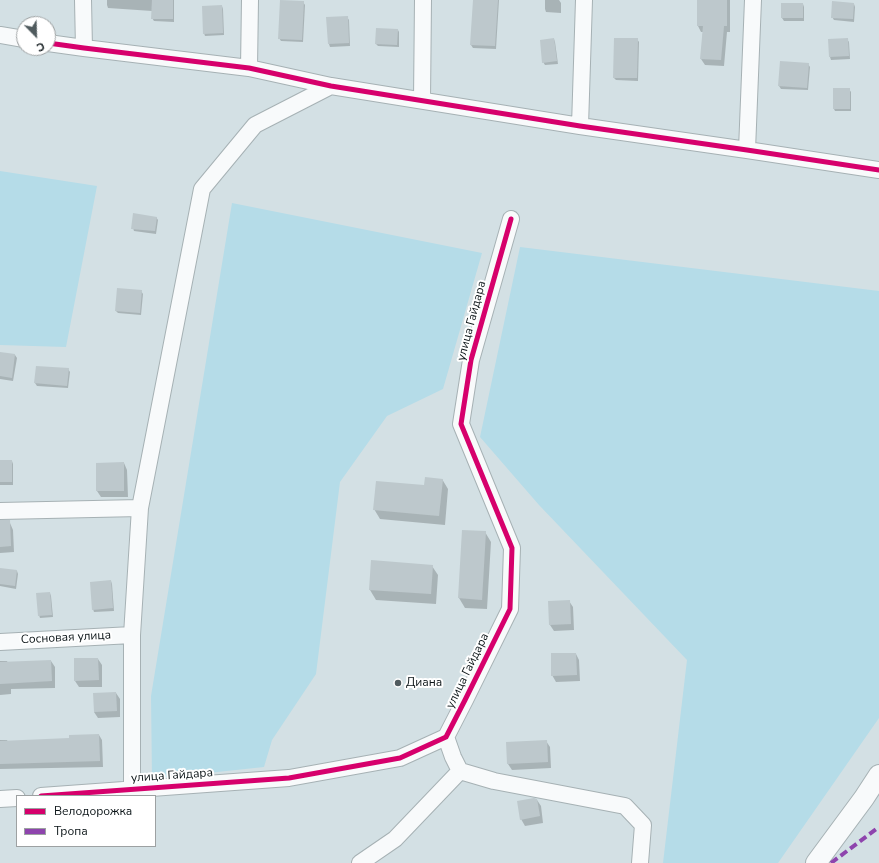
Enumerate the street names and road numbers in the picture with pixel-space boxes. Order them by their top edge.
street label: улица Гайдара [454,280,490,362]
street label: Сосновая улица [21,628,111,648]
street label: улица Гайдара [444,631,492,711]
street label: улица Гайдара [131,766,213,786]

